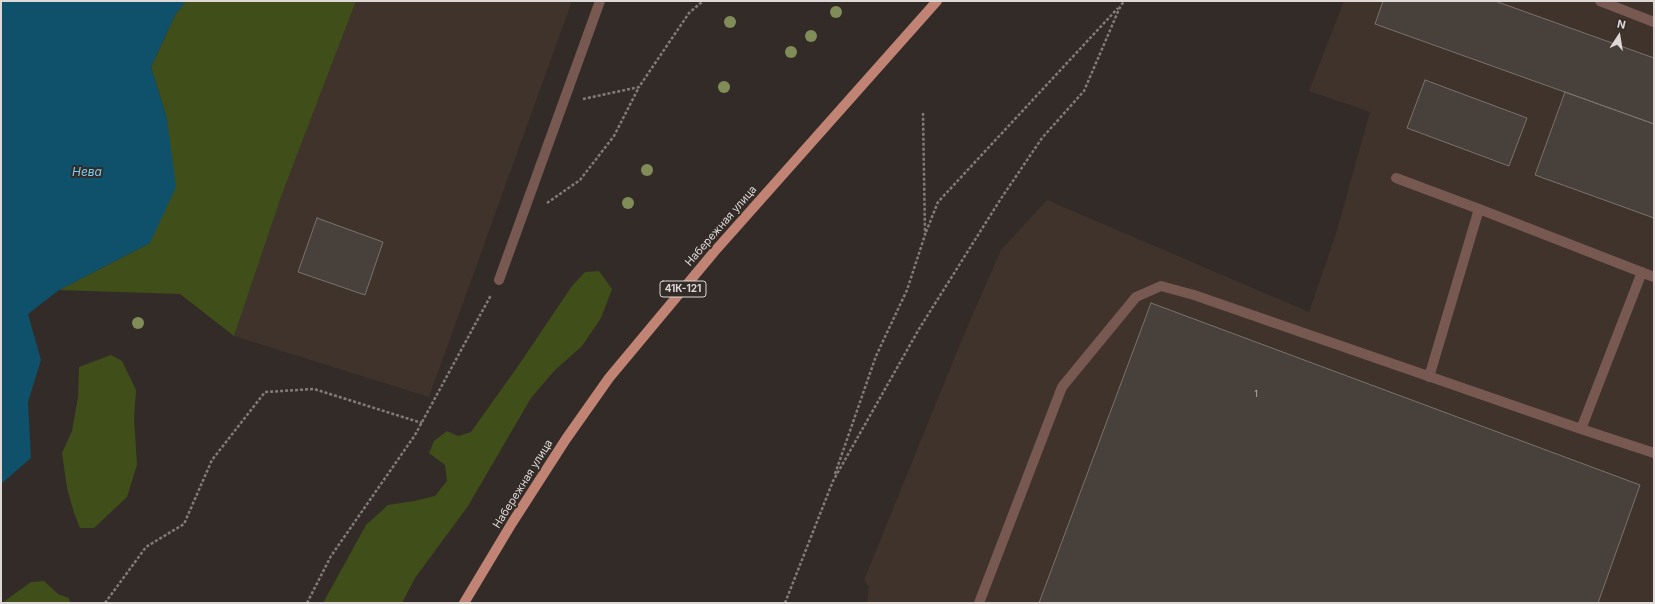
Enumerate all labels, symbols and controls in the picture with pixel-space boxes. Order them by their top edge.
north arrow [1599,16,1639,56]
text: N [1616,17,1627,32]
water label: Нева [72,165,102,179]
street label: Набережная улица [682,183,760,269]
road number: 41К-121 [660,281,706,297]
house number: 1 [1254,389,1258,399]
street label: Набережная улица [490,437,556,531]

